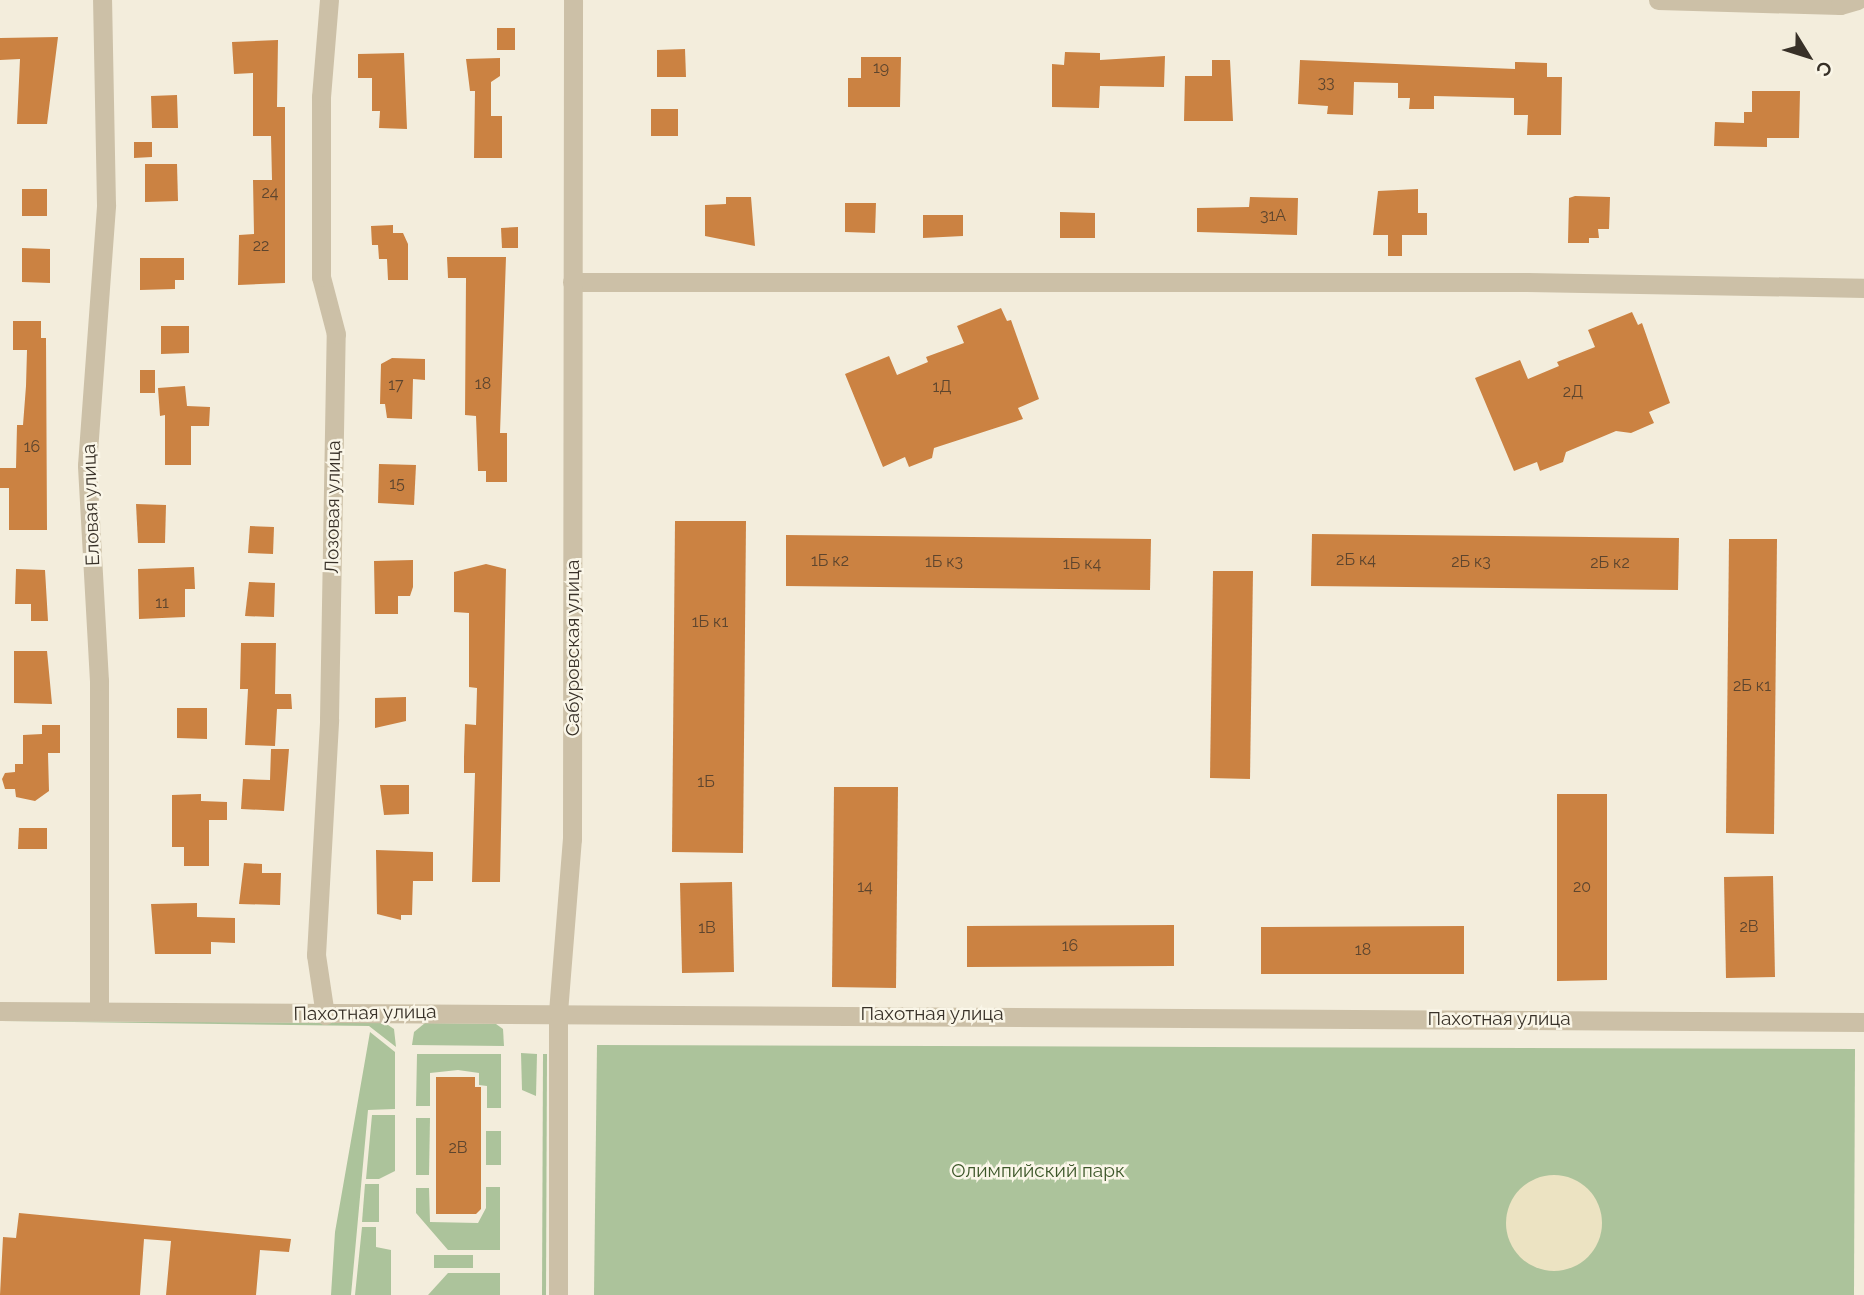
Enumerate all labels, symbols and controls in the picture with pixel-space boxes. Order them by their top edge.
north arrow [1773,21,1843,91]
text: С [1812,57,1837,81]
house number: 19 [873,58,889,78]
house number: 33 [1317,73,1335,93]
house number: 24 [261,183,279,203]
house number: 31А [1260,206,1286,226]
house number: 22 [253,236,269,256]
house number: 18 [475,374,491,394]
house number: 17 [388,375,404,395]
house number: 1Д [933,377,951,397]
house number: 2Д [1563,382,1583,402]
house number: 16 [24,437,40,457]
street label: Лозовая улица [320,440,346,574]
street label: Еловая улица [77,443,105,567]
house number: 15 [389,474,405,494]
house number: 2Б к4 [1336,550,1376,570]
house number: 1Б к2 [811,551,849,571]
house number: 1Б к3 [925,552,963,572]
house number: 2Б к3 [1451,552,1491,572]
house number: 2Б к2 [1590,553,1630,573]
house number: 1Б к4 [1063,554,1101,574]
street label: Сабуровская улица [562,559,584,737]
house number: 11 [155,593,169,613]
house number: 1Б к1 [692,612,728,632]
house number: 2Б к1 [1733,676,1771,696]
house number: 1Б [697,772,715,792]
house number: 14 [857,877,873,897]
house number: 20 [1573,877,1591,897]
house number: 2В [1740,917,1758,937]
house number: 1В [698,918,716,938]
house number: 16 [1062,936,1078,956]
house number: 18 [1355,940,1371,960]
street label: Пахотная улица [293,1000,437,1026]
street label: Пахотная улица [860,1003,1004,1025]
street label: Пахотная улица [1427,1008,1571,1030]
house number: 2В [449,1138,467,1158]
park label: Олимпийский парк [951,1160,1125,1182]

